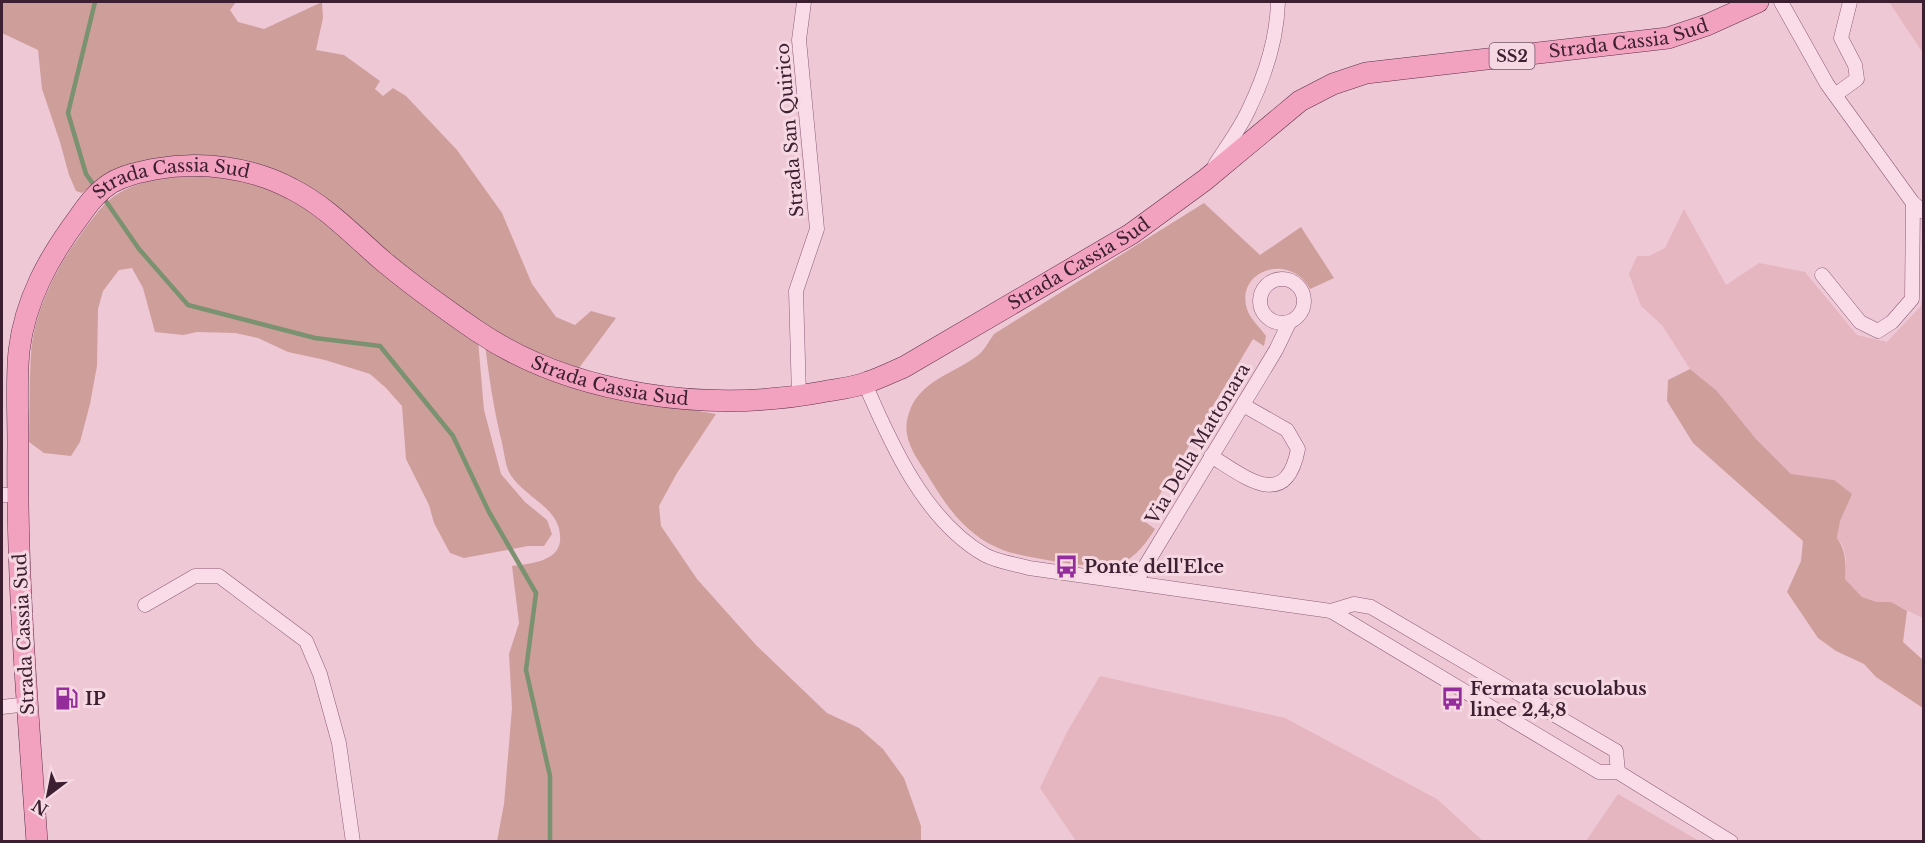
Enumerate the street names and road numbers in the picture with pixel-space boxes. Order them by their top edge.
street label: Strada Cassia Sud [1548,14,1711,63]
street label: Strada San Quirico [771,42,809,218]
road number: SS2 [1490,43,1534,69]
street label: Strada Cassia Sud [88,155,252,204]
street label: Strada Cassia Sud [1004,213,1154,315]
street label: Strada Cassia Sud [528,351,690,410]
street label: Via Della Mattonara [1141,360,1255,529]
street label: Strada Cassia Sud [9,553,39,715]

